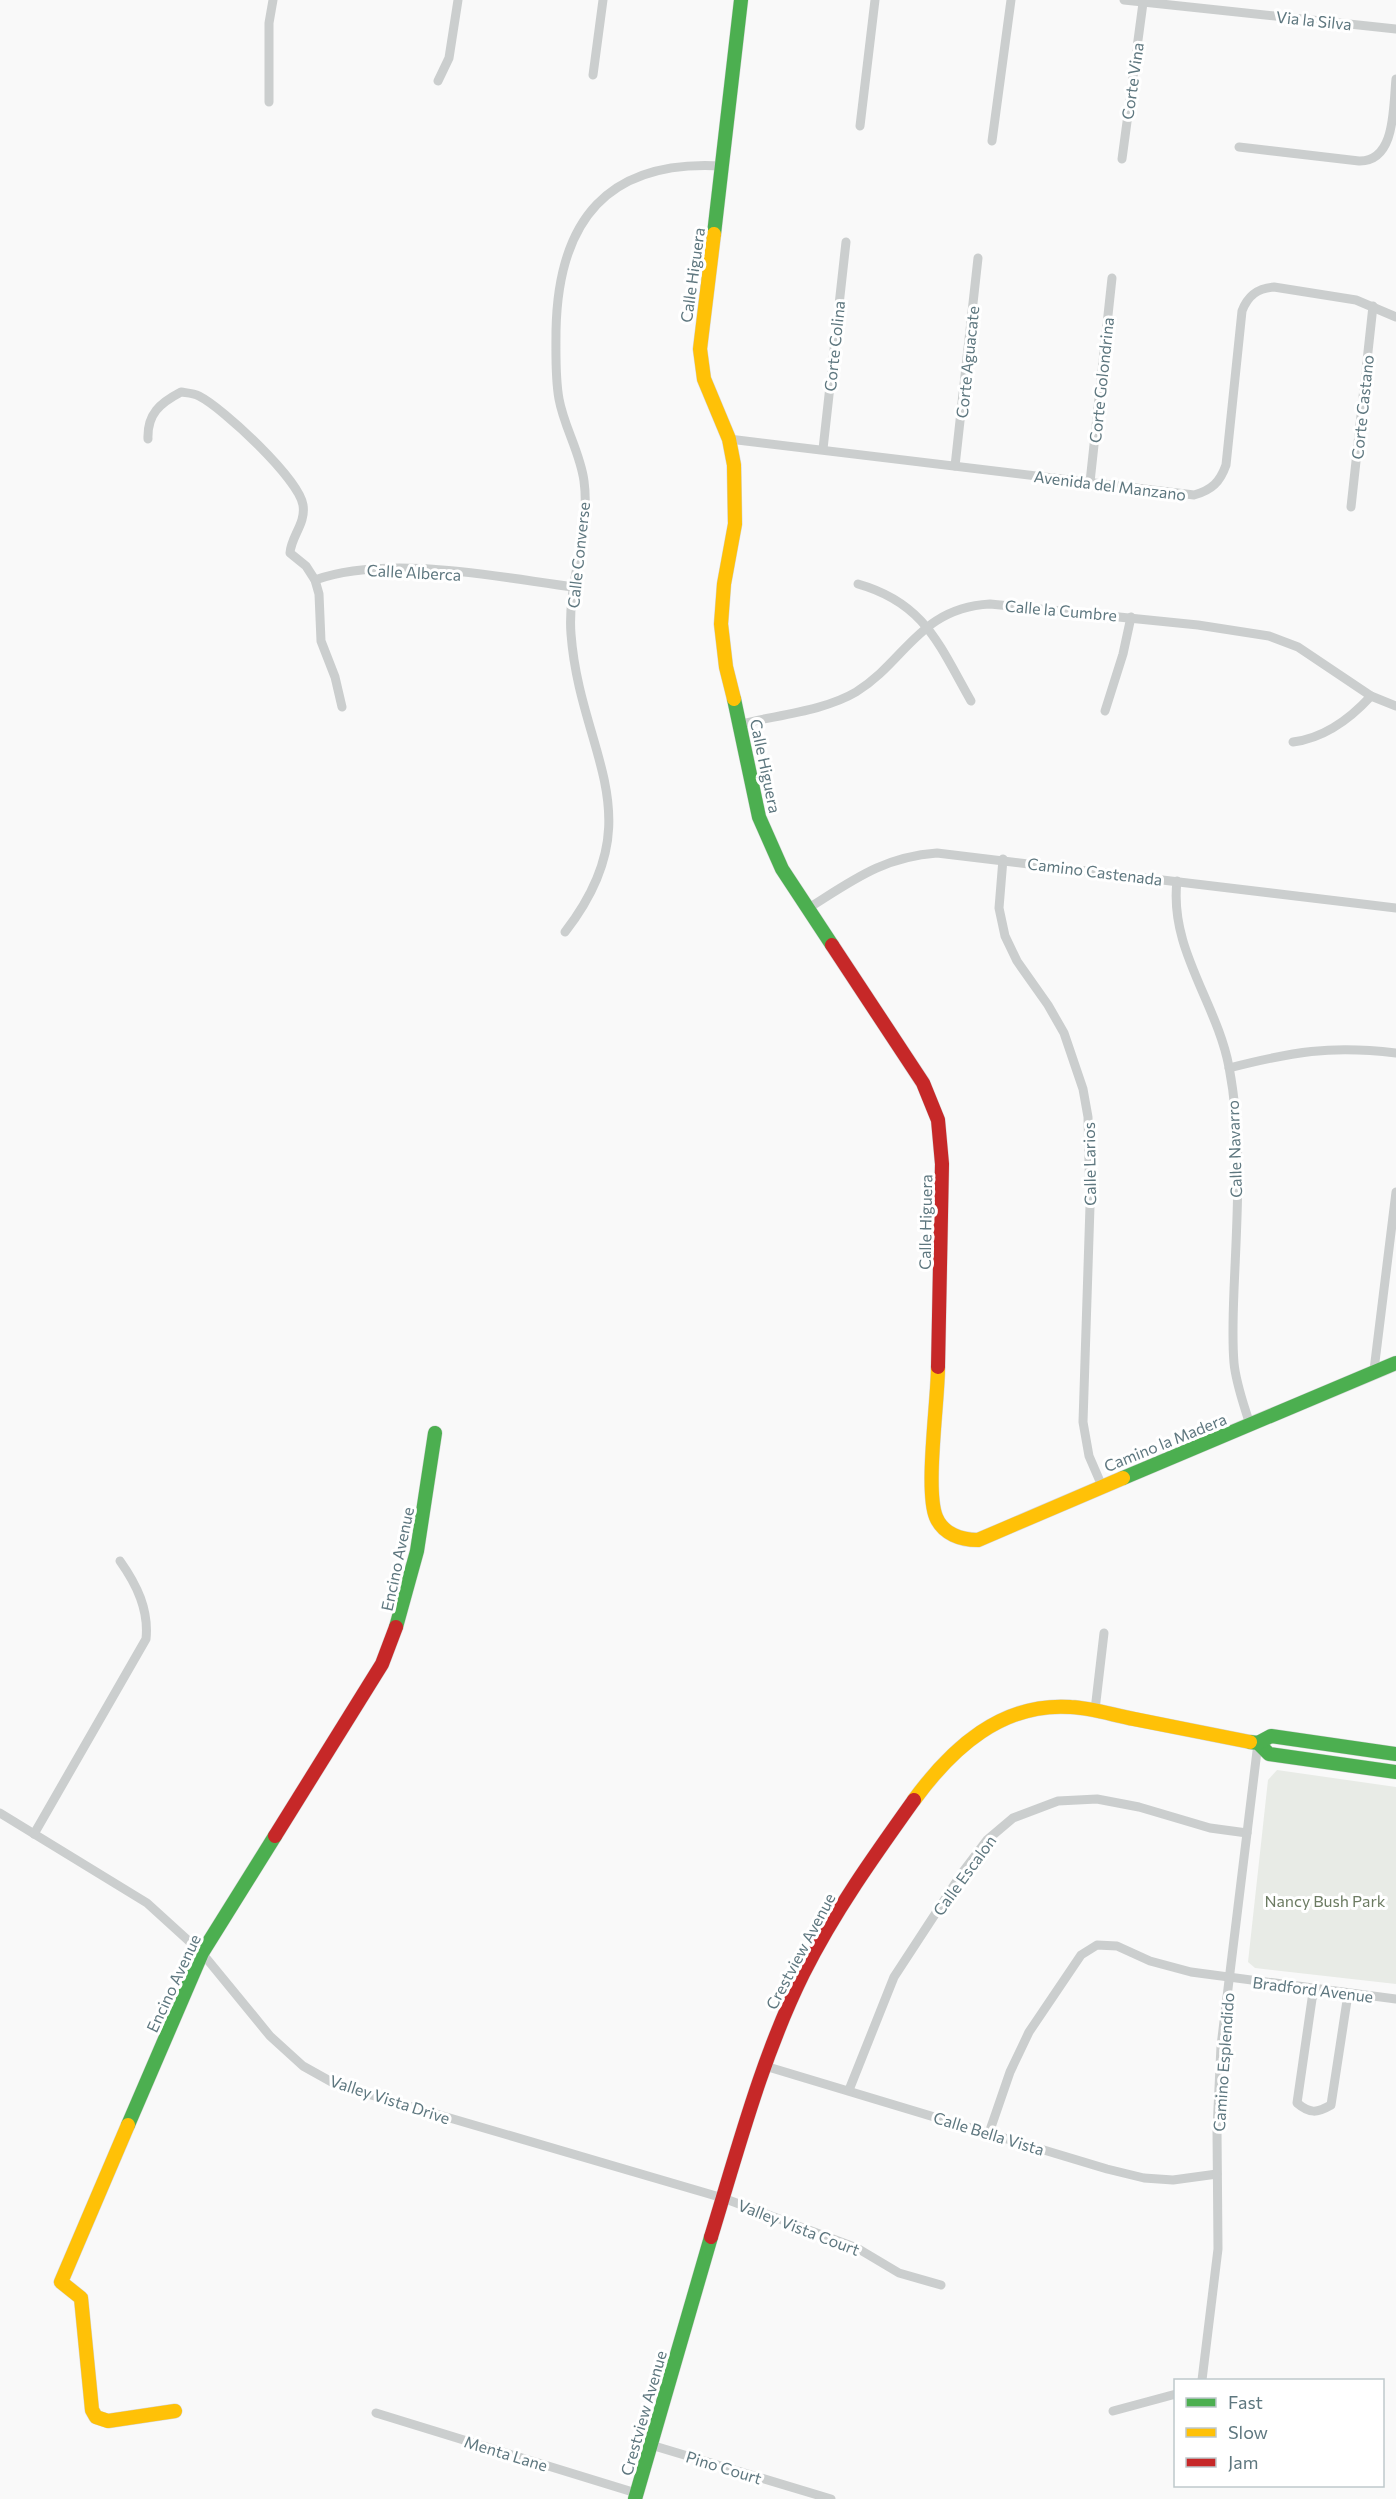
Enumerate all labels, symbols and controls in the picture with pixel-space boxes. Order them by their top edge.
street label: Via la Silva [1275,7,1353,33]
street label: Corte Vina [1117,41,1147,121]
street label: Calle Higuera [676,226,708,324]
street label: Corte Colina [820,300,848,392]
street label: Corte Aguacate [952,305,982,419]
street label: Corte Golondrina [1085,316,1117,444]
street label: Corte Castano [1347,354,1377,460]
street label: Avenida del Manzano [1033,466,1187,504]
street label: Calle Converse [563,501,593,609]
street label: Calle Alberca [366,560,462,584]
street label: Calle la Cumbre [1004,596,1118,624]
street label: Calle Higuera [747,717,785,815]
street label: Camino Castenada [1026,853,1164,889]
street label: Calle Navarro [1223,1100,1245,1198]
street label: Calle Larios [1079,1122,1099,1206]
street label: Calle Higuera [915,1174,935,1270]
street label: Camino la Madera [1101,1409,1229,1475]
street label: Encino Avenue [377,1505,417,1613]
street label: Calle Escalon [928,1831,1000,1919]
street label: Crestview Avenue [761,1890,839,2012]
park label: Nancy Bush Park [1264,1891,1386,1910]
street label: Encino Avenue [142,1931,204,2035]
street label: Bradford Avenue [1252,1972,1374,2006]
street label: Camino Esplendido [1209,1992,1237,2132]
street label: Valley Vista Drive [328,2071,452,2127]
street label: Calle Bella Vista [931,2107,1047,2159]
street label: Valley Vista Court [735,2195,863,2259]
street label: Crestview Avenue [616,2348,670,2478]
legend [1174,2379,1384,2487]
text: Fast [1228,2391,1263,2413]
text: Slow [1228,2421,1268,2443]
street label: Menta Lane [462,2431,550,2475]
street label: Pino Court [684,2446,765,2488]
text: Jam [1228,2451,1258,2473]

